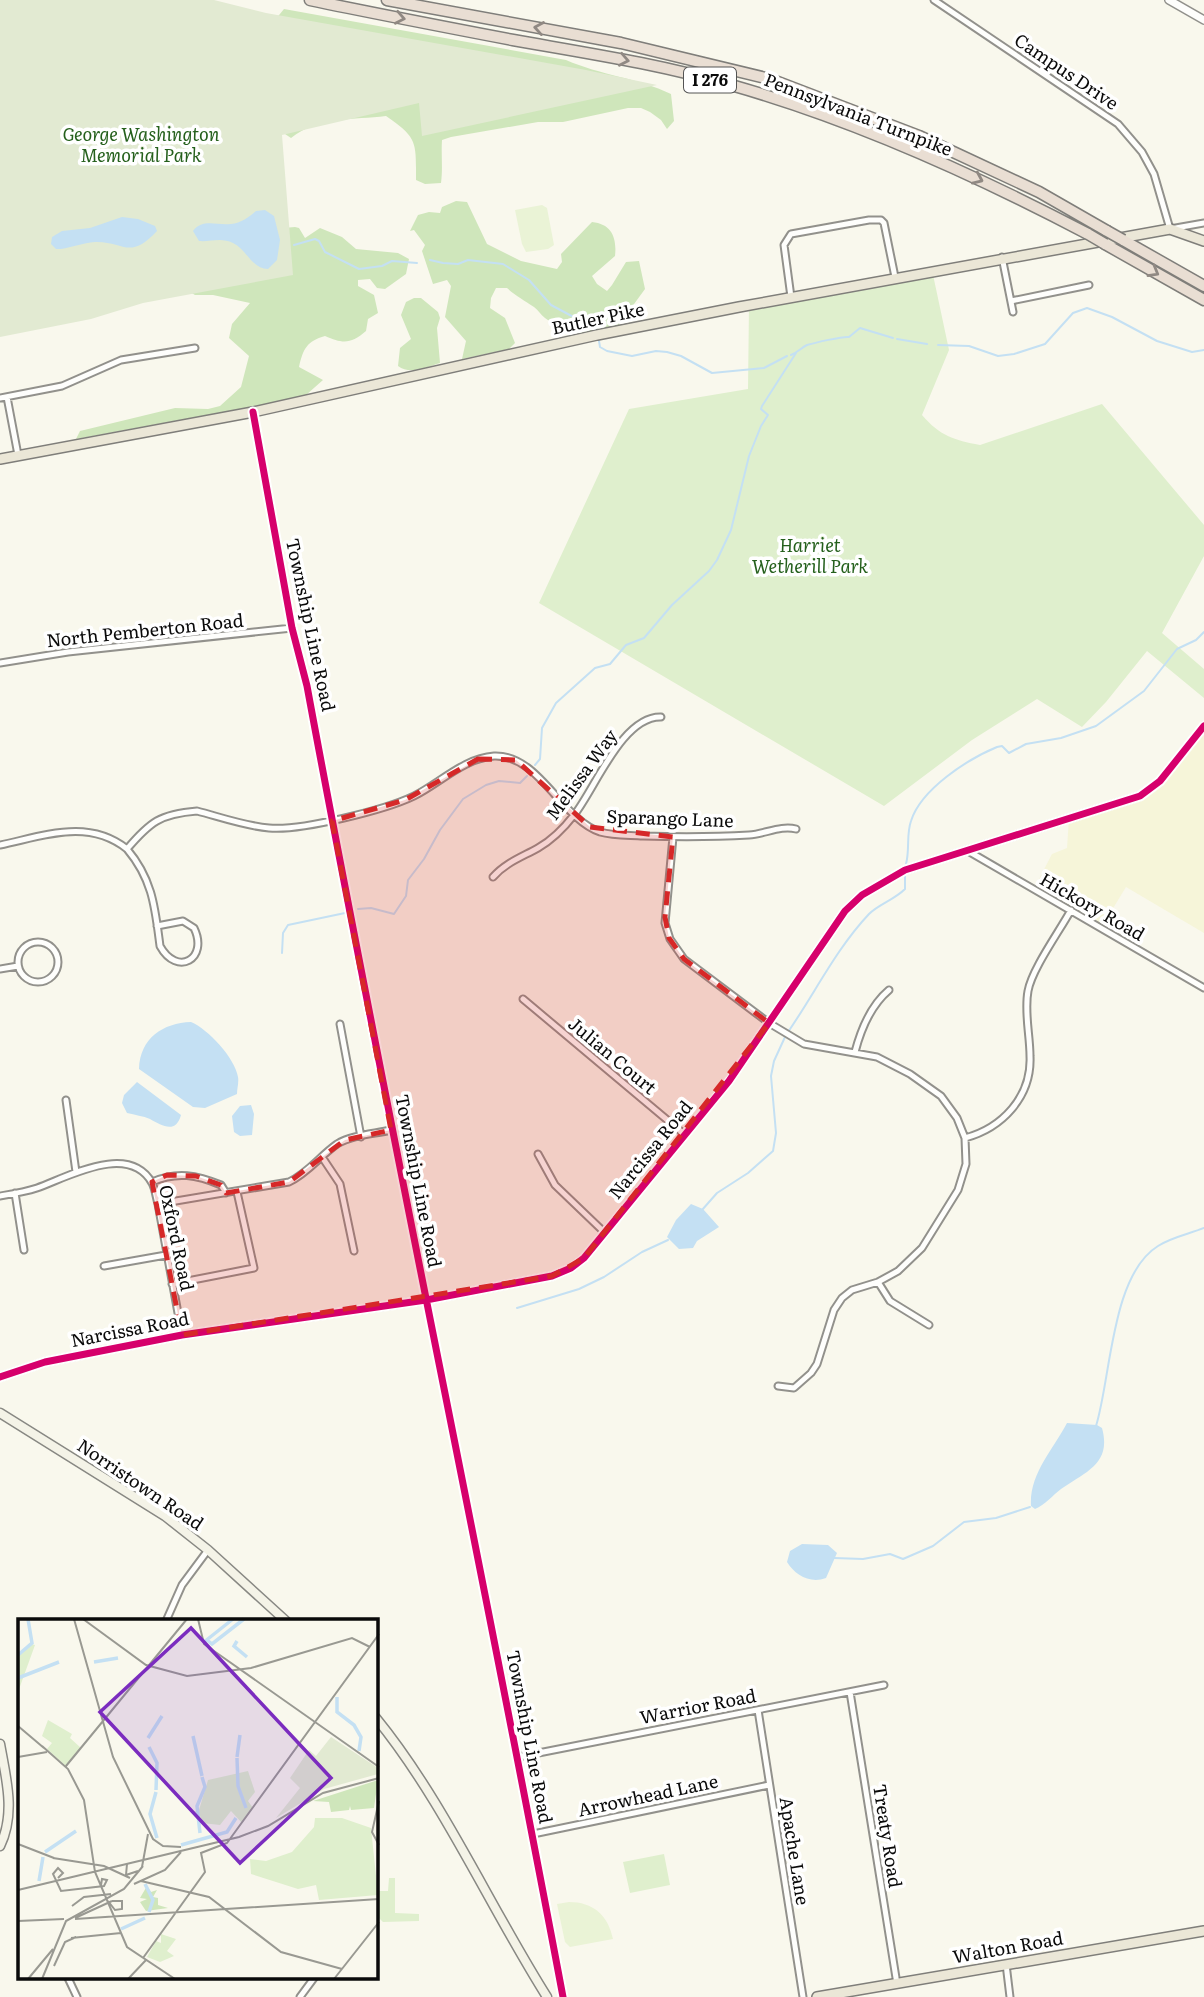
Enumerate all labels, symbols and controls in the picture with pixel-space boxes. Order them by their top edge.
one-way arrow [394,10,406,25]
one-way arrow [533,21,545,36]
street label: Campus Drive [1009,26,1124,116]
one-way arrow [618,51,630,66]
street label: Pennsylvania Turnpike [761,65,957,162]
road number: I 276 [684,68,736,92]
park label: George Washington Memorial Park [63,120,220,168]
one-way arrow [971,171,984,185]
one-way arrow [1147,264,1160,277]
street label: Butler Pike [549,295,647,341]
park label: Harriet Wetherill Park [752,531,868,579]
street label: Township Line Road [280,536,343,714]
street label: North Pemberton Road [45,606,245,653]
street label: Melissa Way [538,722,623,825]
street label: Sparango Lane [606,802,734,833]
street label: Hickory Road [1035,865,1150,947]
street label: Julian Court [563,1010,664,1100]
street label: Township Line Road [389,1092,450,1270]
street label: Narcissa Road [602,1094,698,1204]
street label: Oxford Road [153,1182,202,1293]
street label: Narcissa Road [68,1304,191,1353]
street label: Norristown Road [72,1431,210,1536]
inset map [18,1619,378,1980]
street label: Township Line Road [500,1648,561,1826]
street label: Warrior Road [637,1681,758,1730]
street label: Arrowhead Lane [575,1766,720,1823]
street label: Treaty Road [867,1782,910,1889]
street label: Apache Lane [774,1795,817,1907]
street label: Walton Road [950,1924,1065,1970]

